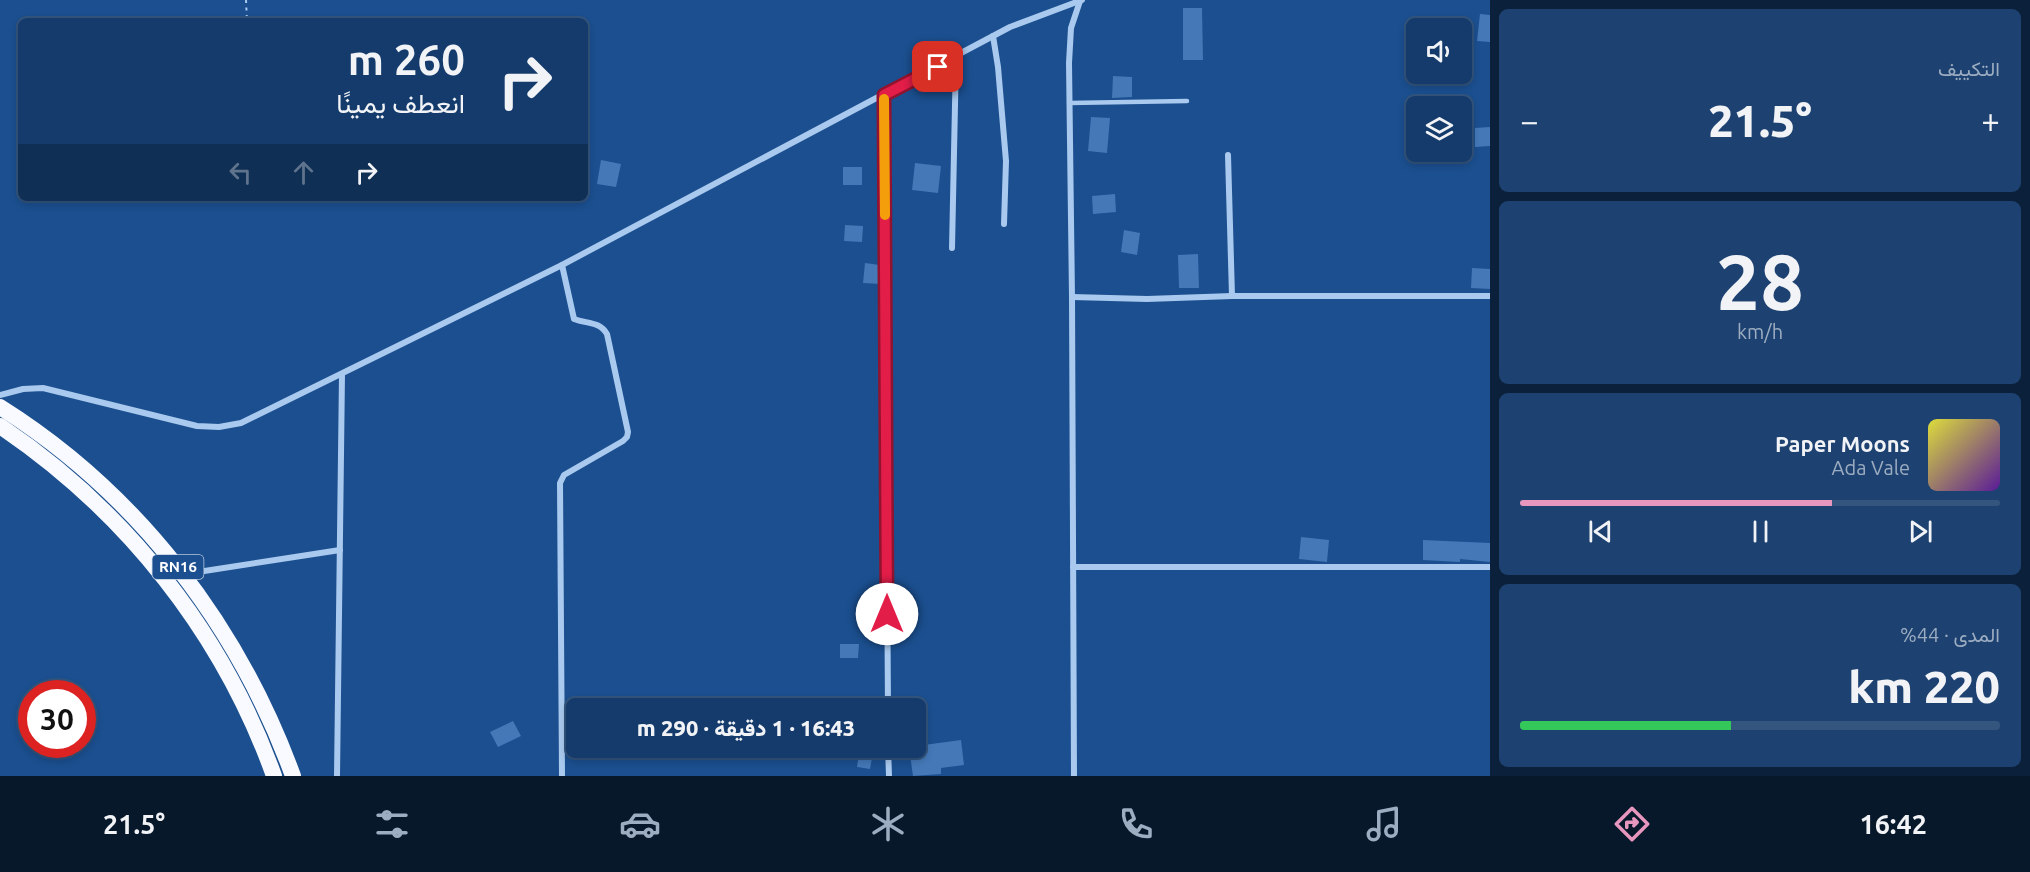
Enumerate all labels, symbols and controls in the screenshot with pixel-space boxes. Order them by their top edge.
map controls [1406,18,1472,162]
button: sound [1406,18,1472,84]
text: 260 m [348,36,465,83]
pin [912,41,963,92]
icon: right [486,42,564,120]
icon: arrive [921,50,954,83]
text: التكييف [1938,57,2000,80]
text: انعطف يمينًا [336,88,465,118]
text: 21.5° [1708,95,1812,146]
button: layers [1406,96,1472,162]
text: − [1520,102,1539,139]
text: + [1981,102,2000,139]
icon: left [224,156,257,189]
icon: ahead [287,156,320,189]
icon: right [350,156,383,189]
text: 28 [1716,237,1804,325]
text: km/h [1737,320,1783,343]
text: Paper Moons [1775,431,1910,456]
text: Ada Vale [1832,456,1910,479]
icon: previous [1584,515,1617,548]
icon: pause [1744,515,1777,548]
icon: next [1904,515,1937,548]
road number: RN16 [152,555,204,579]
position arrow [855,582,919,646]
text: المدى · 44% [1900,623,2000,646]
text: 220 km [1848,661,2000,712]
speed limit sign: 30 [18,680,96,758]
text: 16:43 · 1 دقيقة · 290 m [637,715,855,740]
icon: filters [371,803,413,845]
icon: car [619,803,661,845]
icon: climate [867,803,909,845]
icon: phone [1115,803,1157,845]
icon: music [1363,803,1405,845]
icon: directions [1611,803,1653,845]
text: 21.5° [103,809,165,839]
text: 16:42 [1859,809,1927,839]

